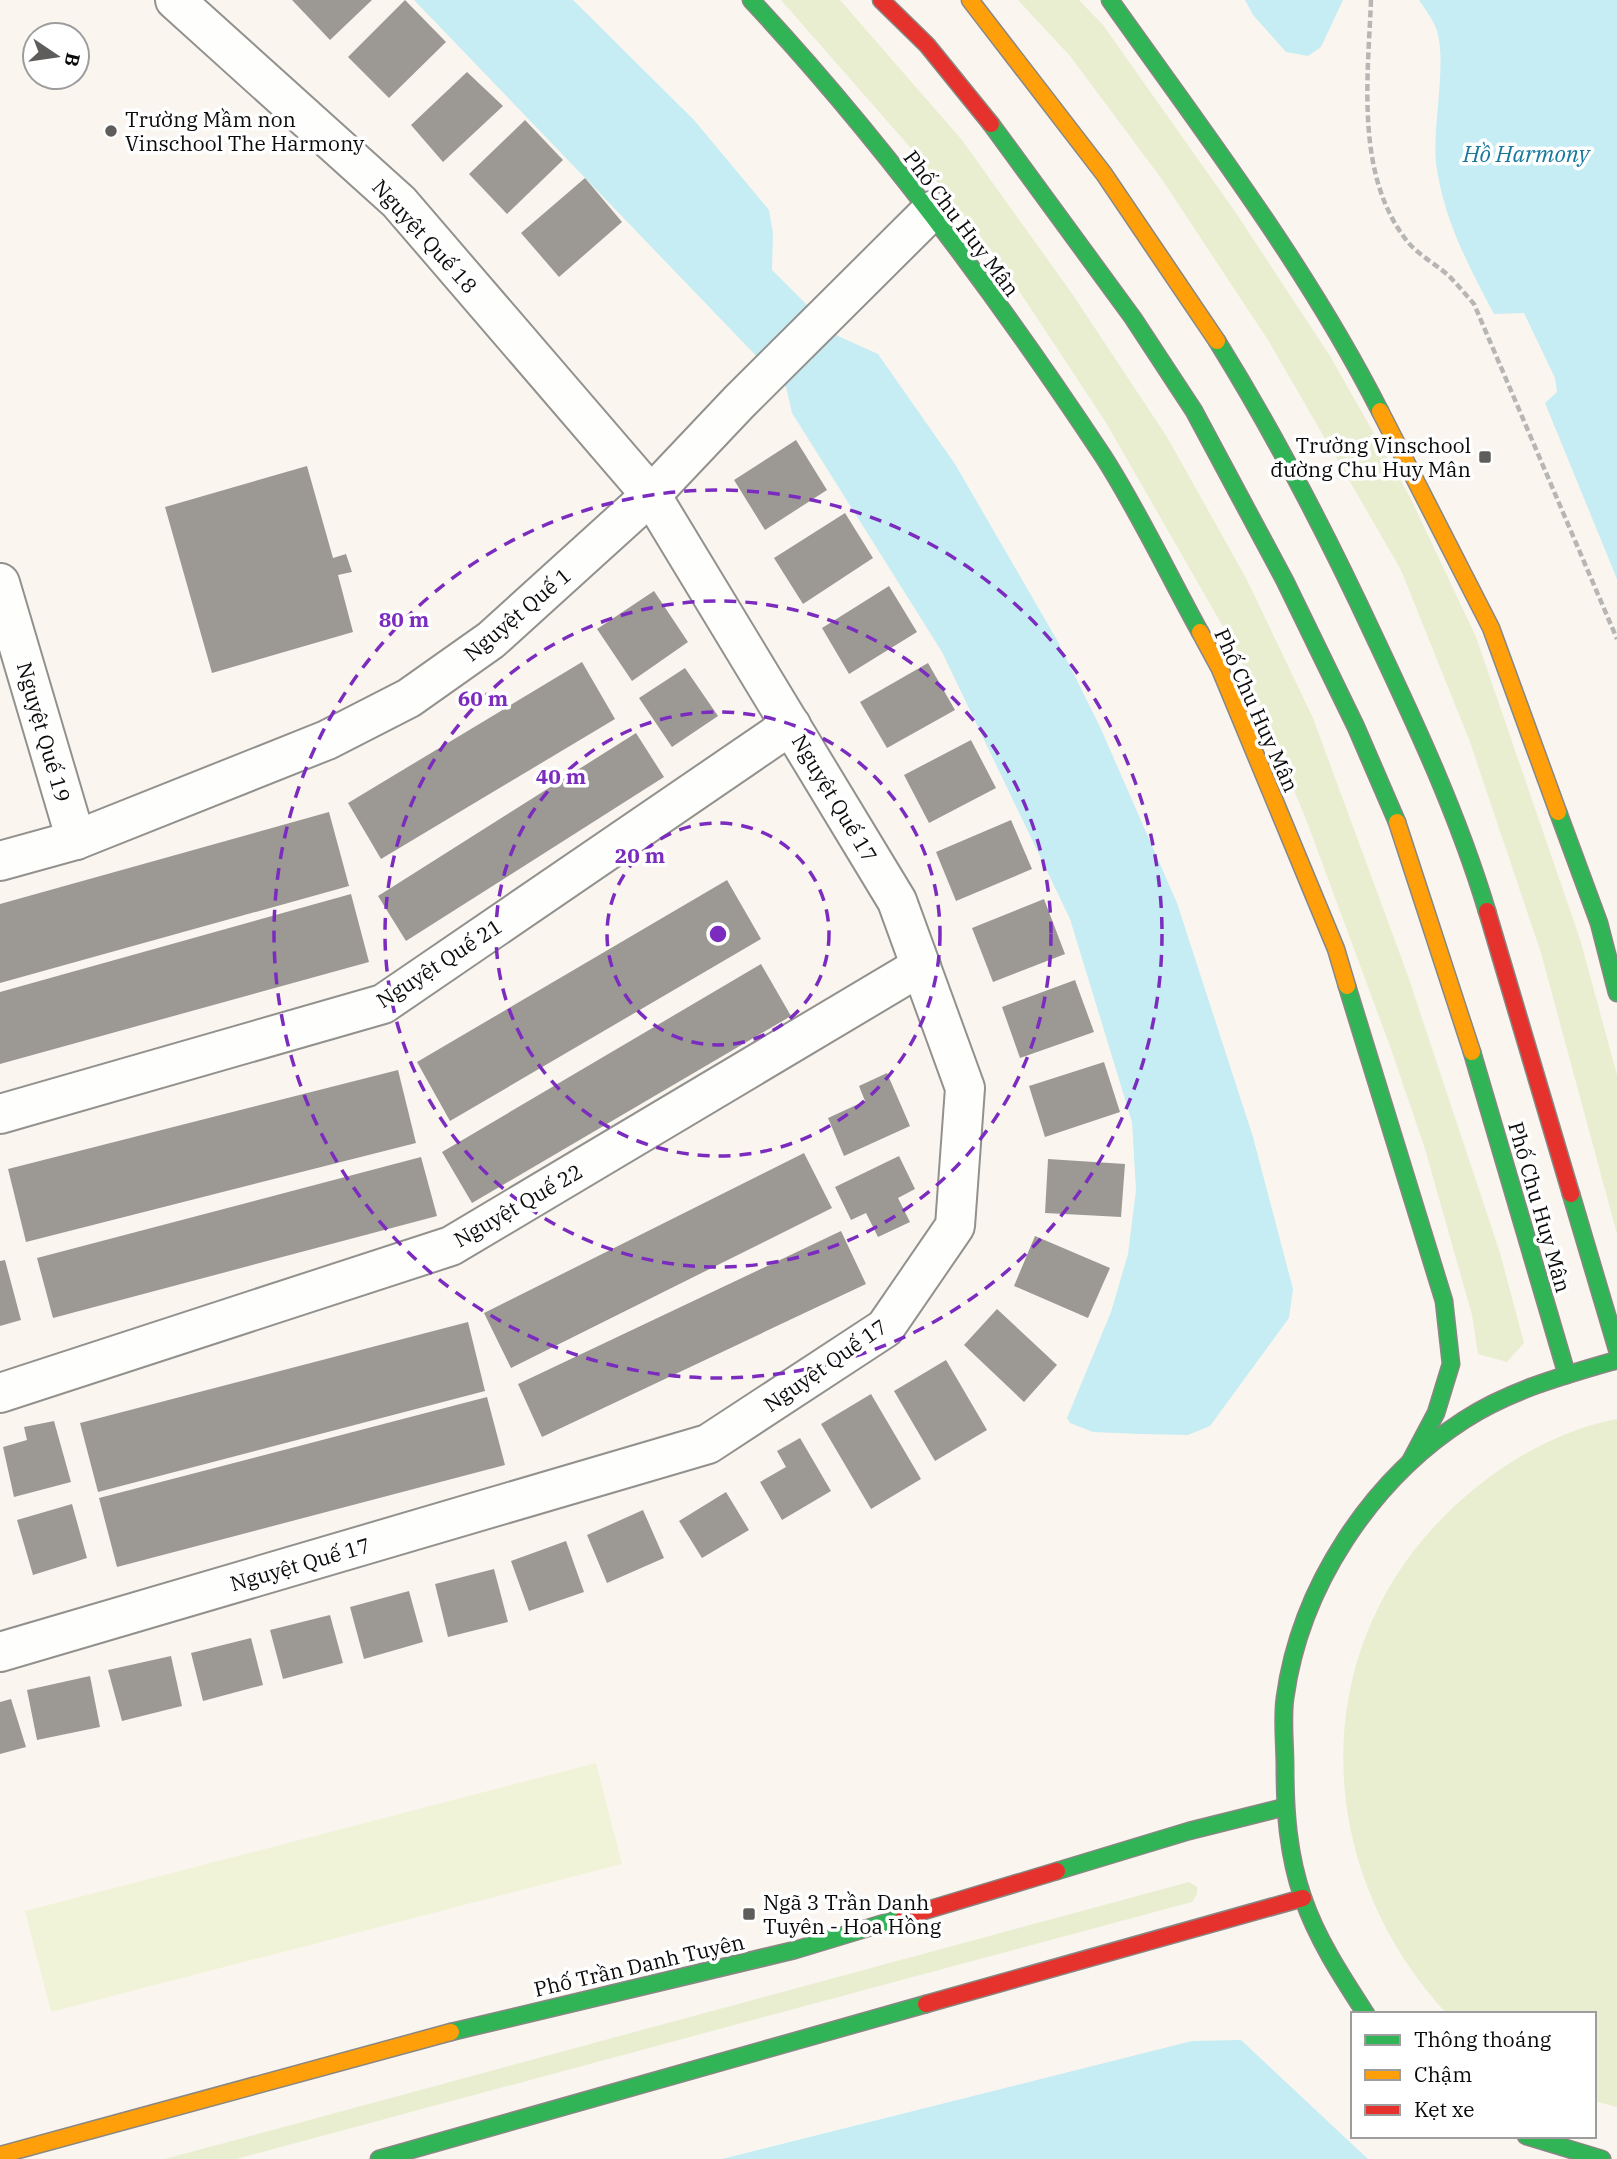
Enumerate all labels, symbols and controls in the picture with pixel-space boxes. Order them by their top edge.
north arrow [21,21,91,91]
text: B [59,51,86,69]
place label: Trường Mầm non Vinschool The Harmony [125,105,365,157]
marker: Trường Mầm non Vinschool The Harmony [103,123,119,139]
water label: Hồ Harmony [1462,138,1592,168]
street label: Phố Chu Huy Mân [898,144,1026,302]
street label: Nguyệt Quế 18 [366,173,484,299]
place label: Trường Vinschool đường Chu Huy Mân [1270,431,1471,483]
marker: Trường Vinschool đường Chu Huy Mân [1477,449,1493,465]
street label: Nguyệt Quế 1 [458,561,576,667]
text: 80 m [379,605,429,633]
street label: Phố Chu Huy Mân [1208,624,1306,796]
street label: Nguyệt Quế 19 [11,659,77,805]
text: 60 m [458,684,508,712]
street label: Nguyệt Quế 17 [786,729,884,867]
text: 40 m [536,762,586,790]
text: 20 m [615,841,665,869]
street label: Nguyệt Quế 21 [371,912,507,1014]
centre of rings [706,922,730,946]
street label: Phố Chu Huy Mân [1502,1118,1578,1296]
street label: Nguyệt Quế 22 [448,1157,588,1253]
street label: Nguyệt Quế 17 [758,1312,892,1418]
street label: Nguyệt Quế 17 [227,1531,373,1597]
place label: Ngã 3 Trần Danh Tuyên - Hoa Hồng [763,1888,942,1940]
marker: Ngã 3 Trần Danh Tuyên - Hoa Hồng [741,1906,757,1922]
street label: Phố Trần Danh Tuyên [531,1927,747,2003]
legend [1351,2012,1596,2138]
text: Thông thoáng [1414,2025,1552,2053]
text: Chậm [1414,2060,1472,2088]
text: Kẹt xe [1414,2095,1475,2123]

